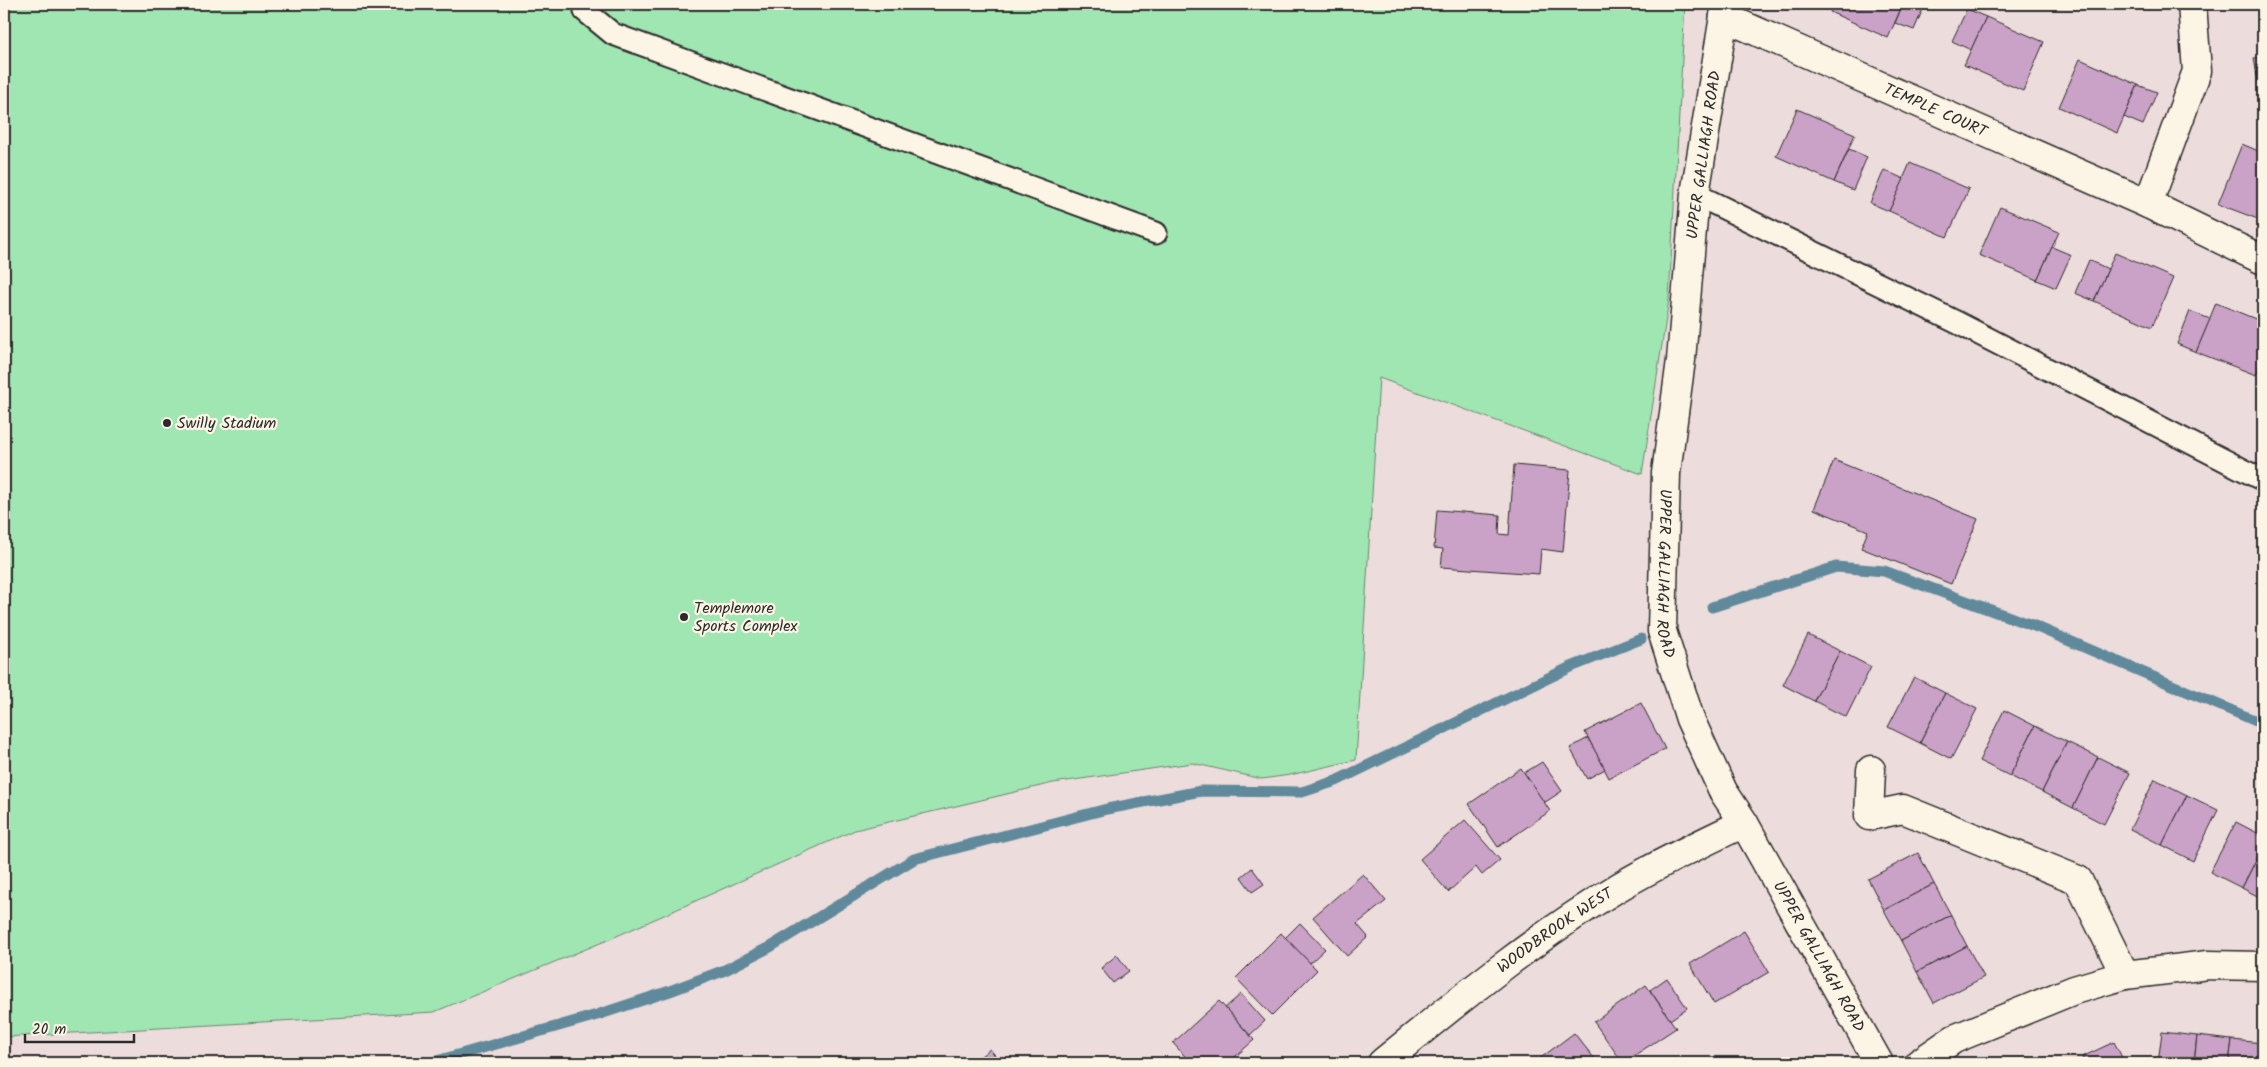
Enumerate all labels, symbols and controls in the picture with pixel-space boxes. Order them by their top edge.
street label: UPPER GALLIAGH ROAD [1680,69,1728,241]
street label: TEMPLE COURT [1880,76,1992,145]
place label: Swilly Stadium [177,411,277,436]
marker: Swilly Stadium [161,417,173,429]
street label: UPPER GALLIAGH ROAD [1649,489,1682,661]
place label: Templemore Sports Complex [694,596,798,639]
marker: Templemore Sports Complex [678,611,690,623]
street label: UPPER GALLIAGH ROAD [1766,876,1872,1037]
street label: WOODBROOK WEST [1491,880,1619,979]
scale bar [25,1012,134,1044]
text: 20 m [32,1018,66,1042]

